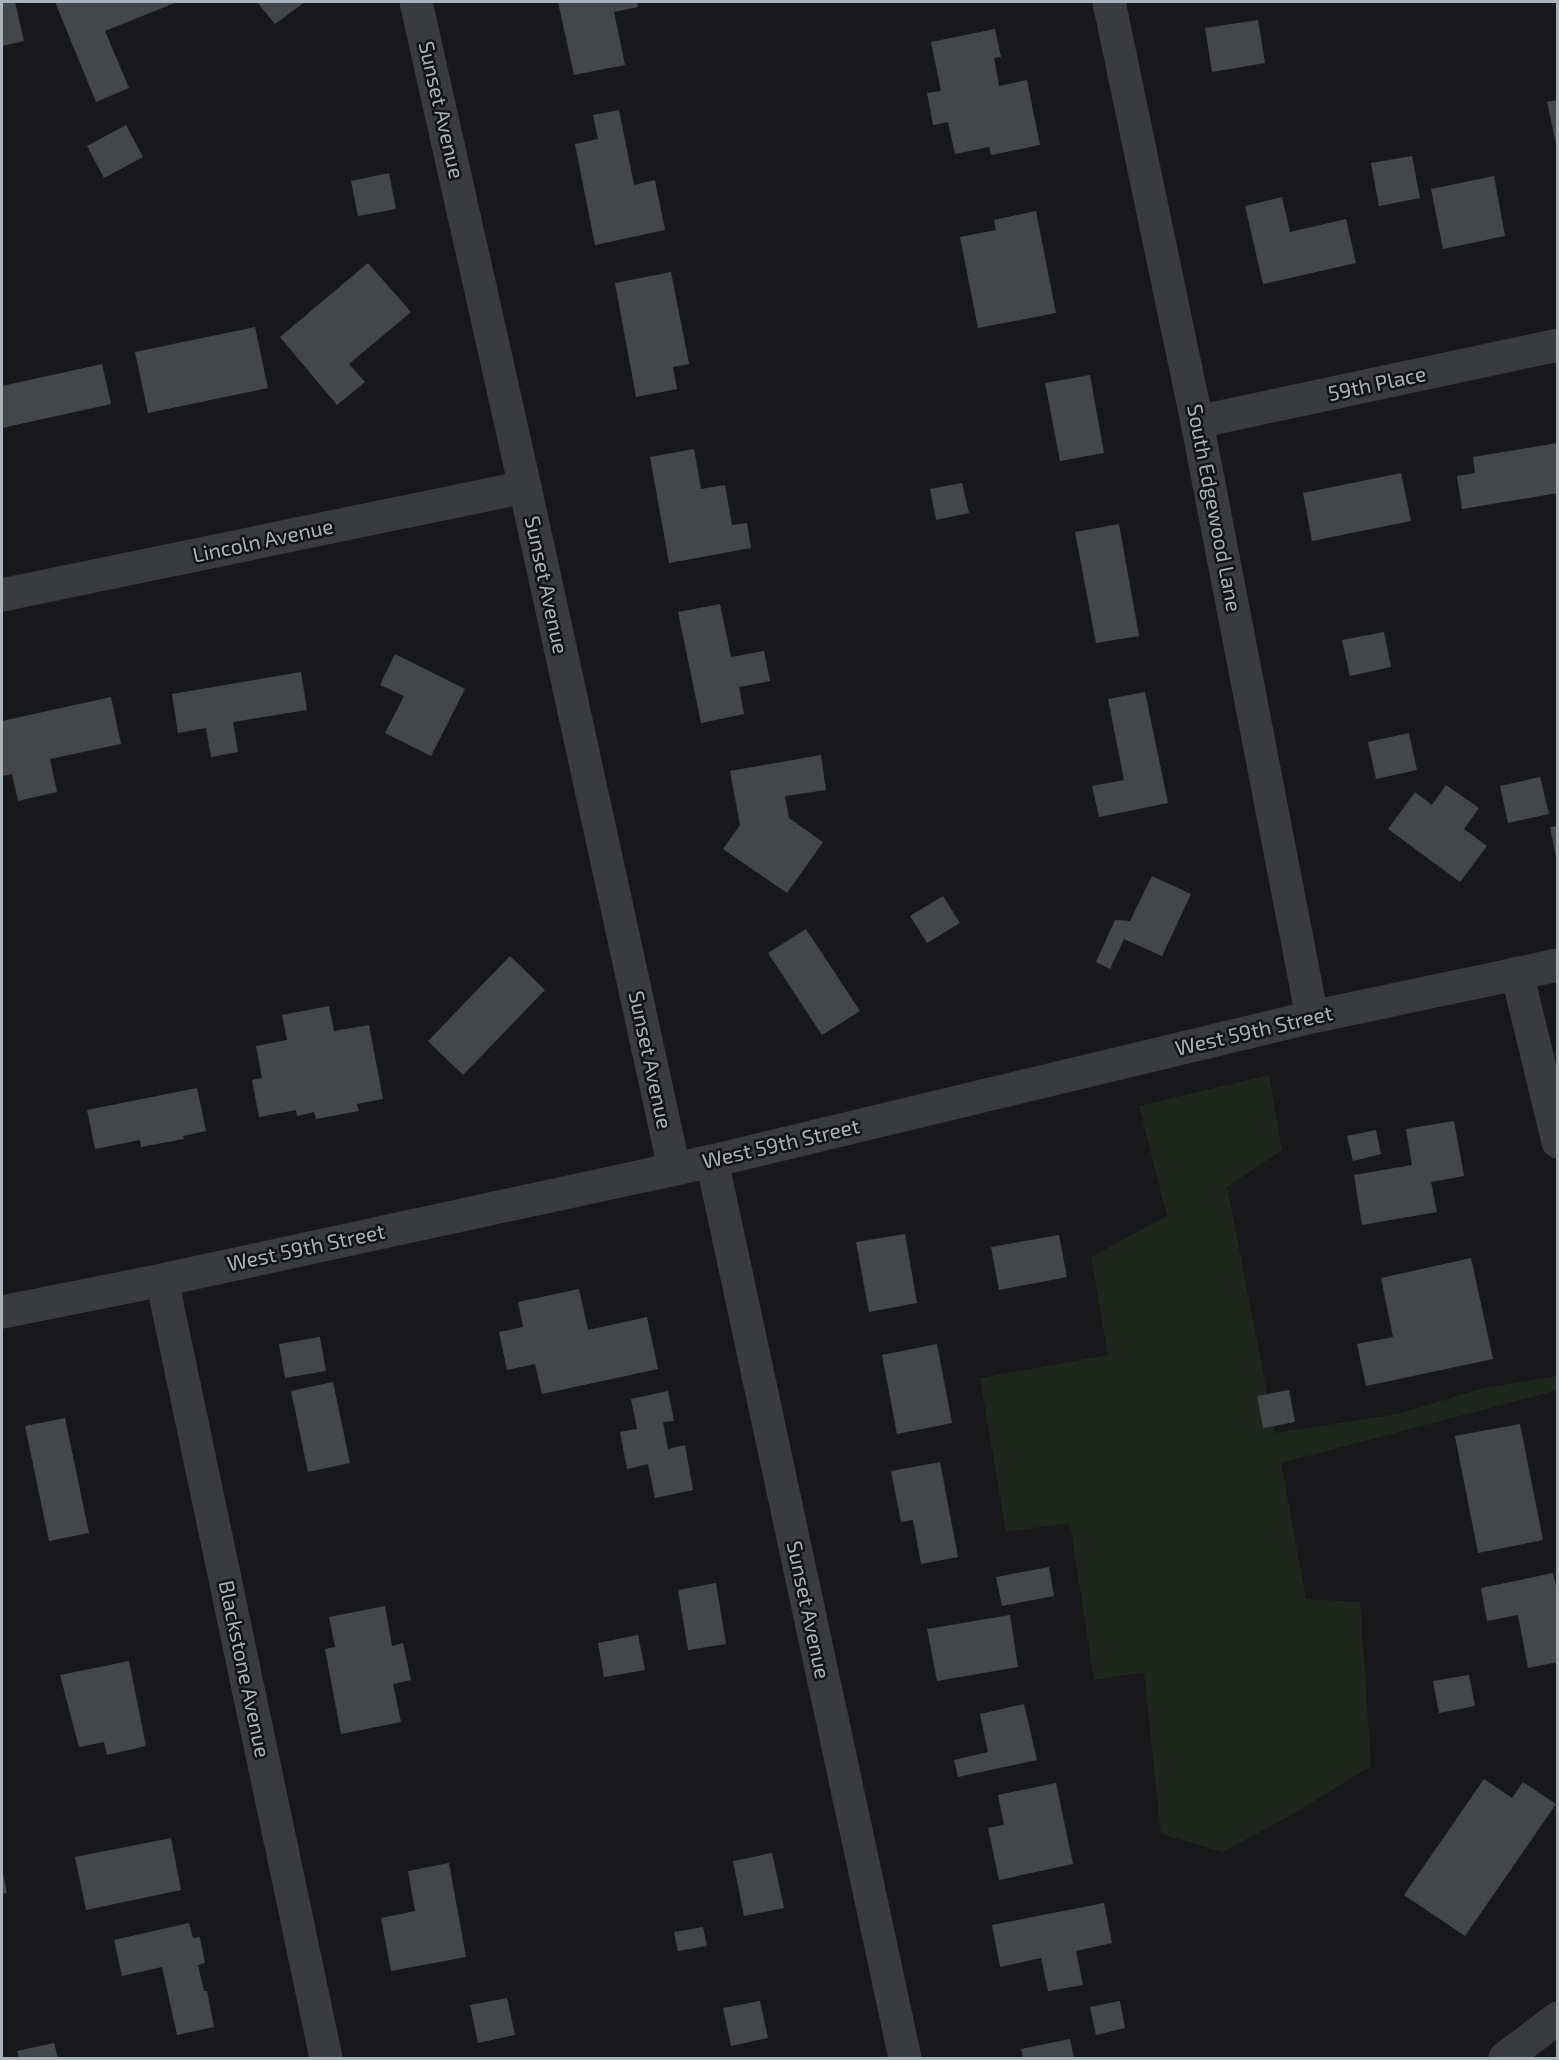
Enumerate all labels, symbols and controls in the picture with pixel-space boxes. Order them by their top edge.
street label: Sunset Avenue [414,38,470,181]
street label: 59th Place [1325,360,1428,405]
street label: South Edgewood Lane [1183,402,1248,614]
street label: Lincoln Avenue [190,512,335,567]
street label: Sunset Avenue [521,513,574,656]
street label: Sunset Avenue [625,988,678,1131]
street label: West 59th Street [1173,999,1335,1060]
street label: West 59th Street [700,1112,862,1173]
street label: West 59th Street [225,1218,387,1275]
street label: Sunset Avenue [783,1538,836,1681]
street label: Blackstone Avenue [214,1578,276,1760]

